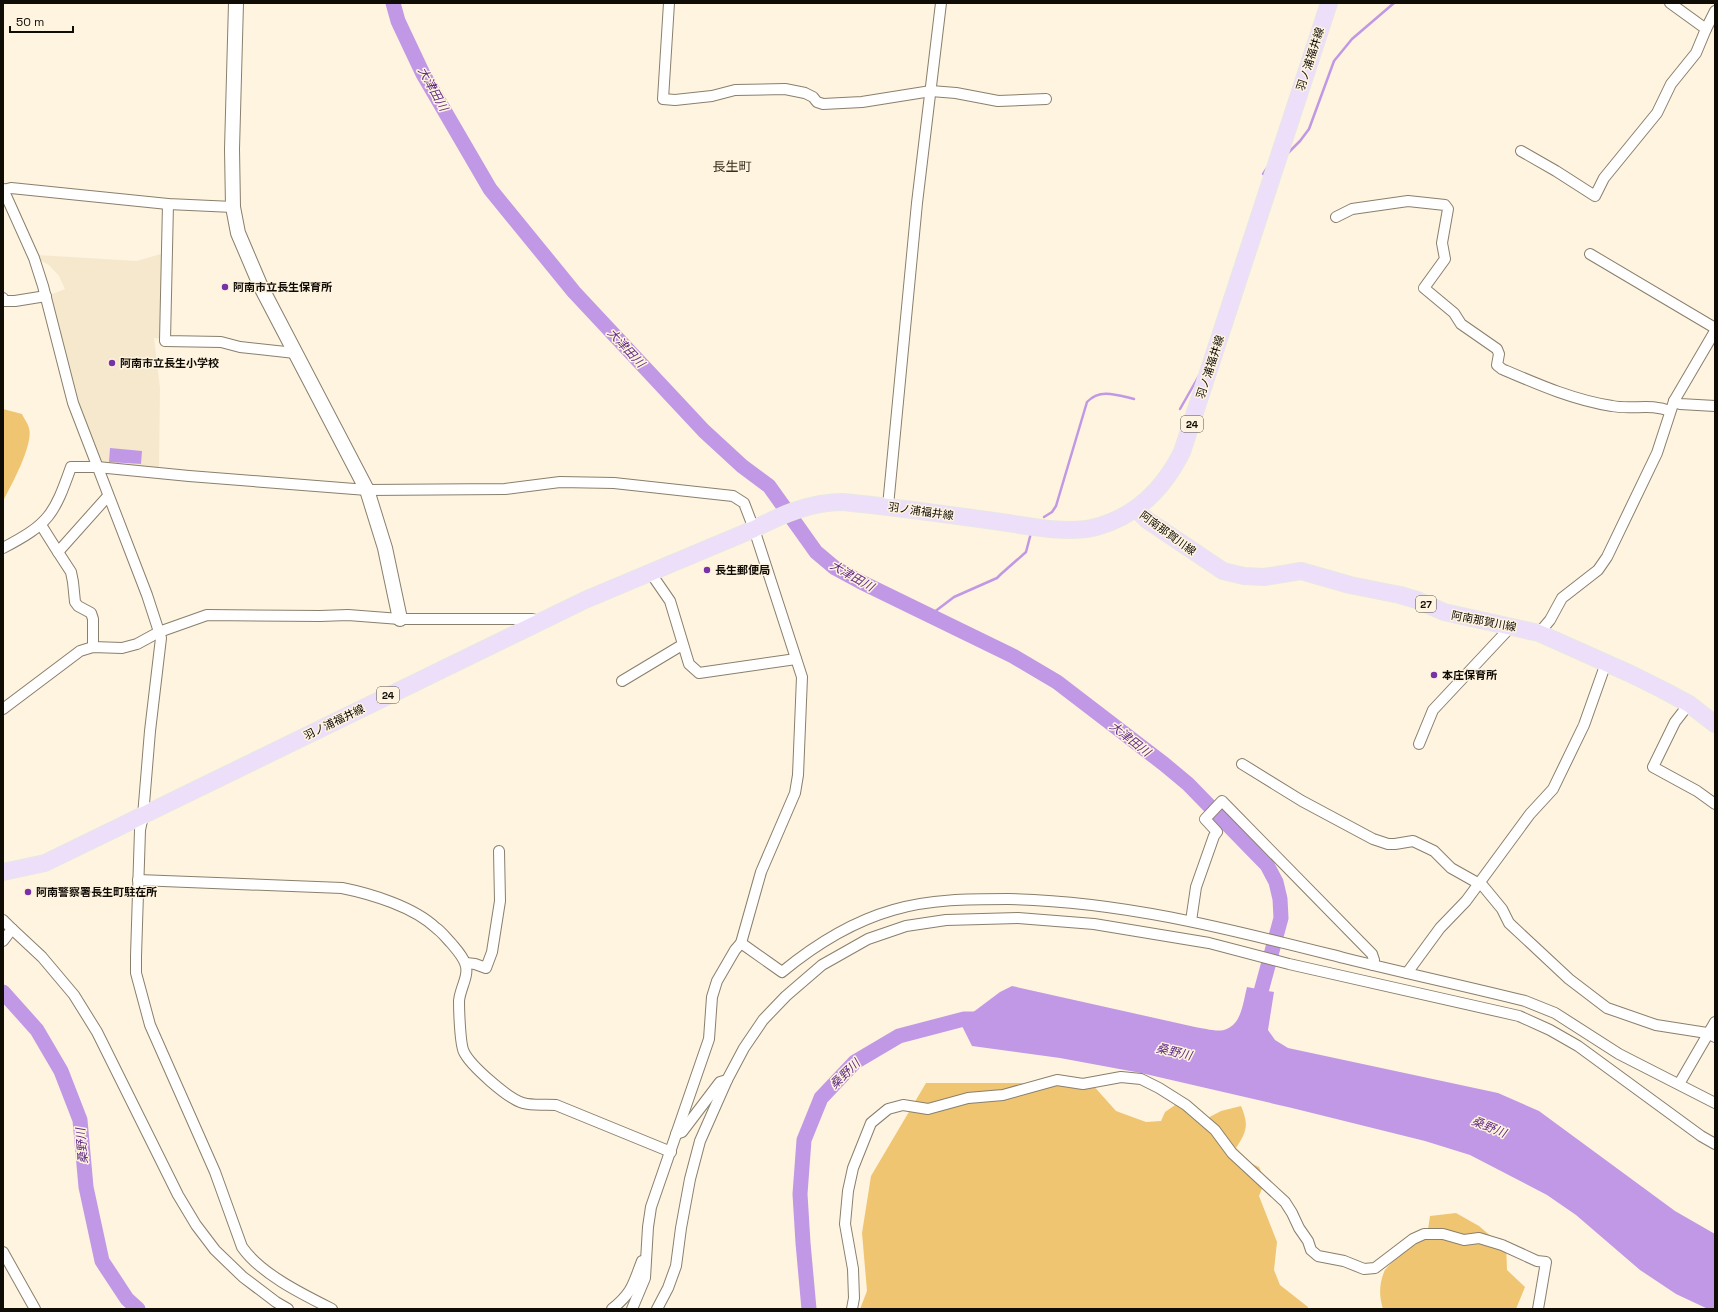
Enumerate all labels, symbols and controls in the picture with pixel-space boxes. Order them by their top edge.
scale bar [10,8,73,34]
text: 50 m [16,14,44,30]
street label: 羽ノ浦福井線 [1293,25,1327,93]
water label: 大津田川 [414,64,453,116]
district label: 長生町 [712,158,752,175]
place label: 阿南市立長生保育所 [233,280,332,294]
marker: 阿南市立長生保育所 [220,282,230,292]
water label: 大津田川 [604,325,650,372]
street label: 羽ノ浦福井線 [1193,333,1227,401]
place label: 阿南市立長生小学校 [120,356,219,370]
marker: 阿南市立長生小学校 [107,358,117,368]
road number: 24 [1181,416,1203,432]
street label: 羽ノ浦福井線 [887,499,955,523]
street label: 阿南那賀川線 [1137,508,1199,558]
water label: 大津田川 [827,557,879,596]
place label: 長生郵便局 [715,563,770,577]
marker: 長生郵便局 [702,565,712,575]
road number: 27 [1416,596,1436,612]
street label: 阿南那賀川線 [1450,608,1518,634]
place label: 本庄保育所 [1442,668,1497,682]
marker: 本庄保育所 [1429,670,1439,680]
road number: 24 [377,687,399,703]
street label: 羽ノ浦福井線 [301,701,367,743]
water label: 大津田川 [1106,718,1155,761]
place label: 阿南警察署長生町駐在所 [36,885,157,899]
marker: 阿南警察署長生町駐在所 [23,887,33,897]
water label: 桑野川 [1155,1040,1195,1064]
water label: 桑野川 [826,1054,865,1092]
water label: 桑野川 [1469,1113,1511,1142]
water label: 桑野川 [72,1125,92,1165]

